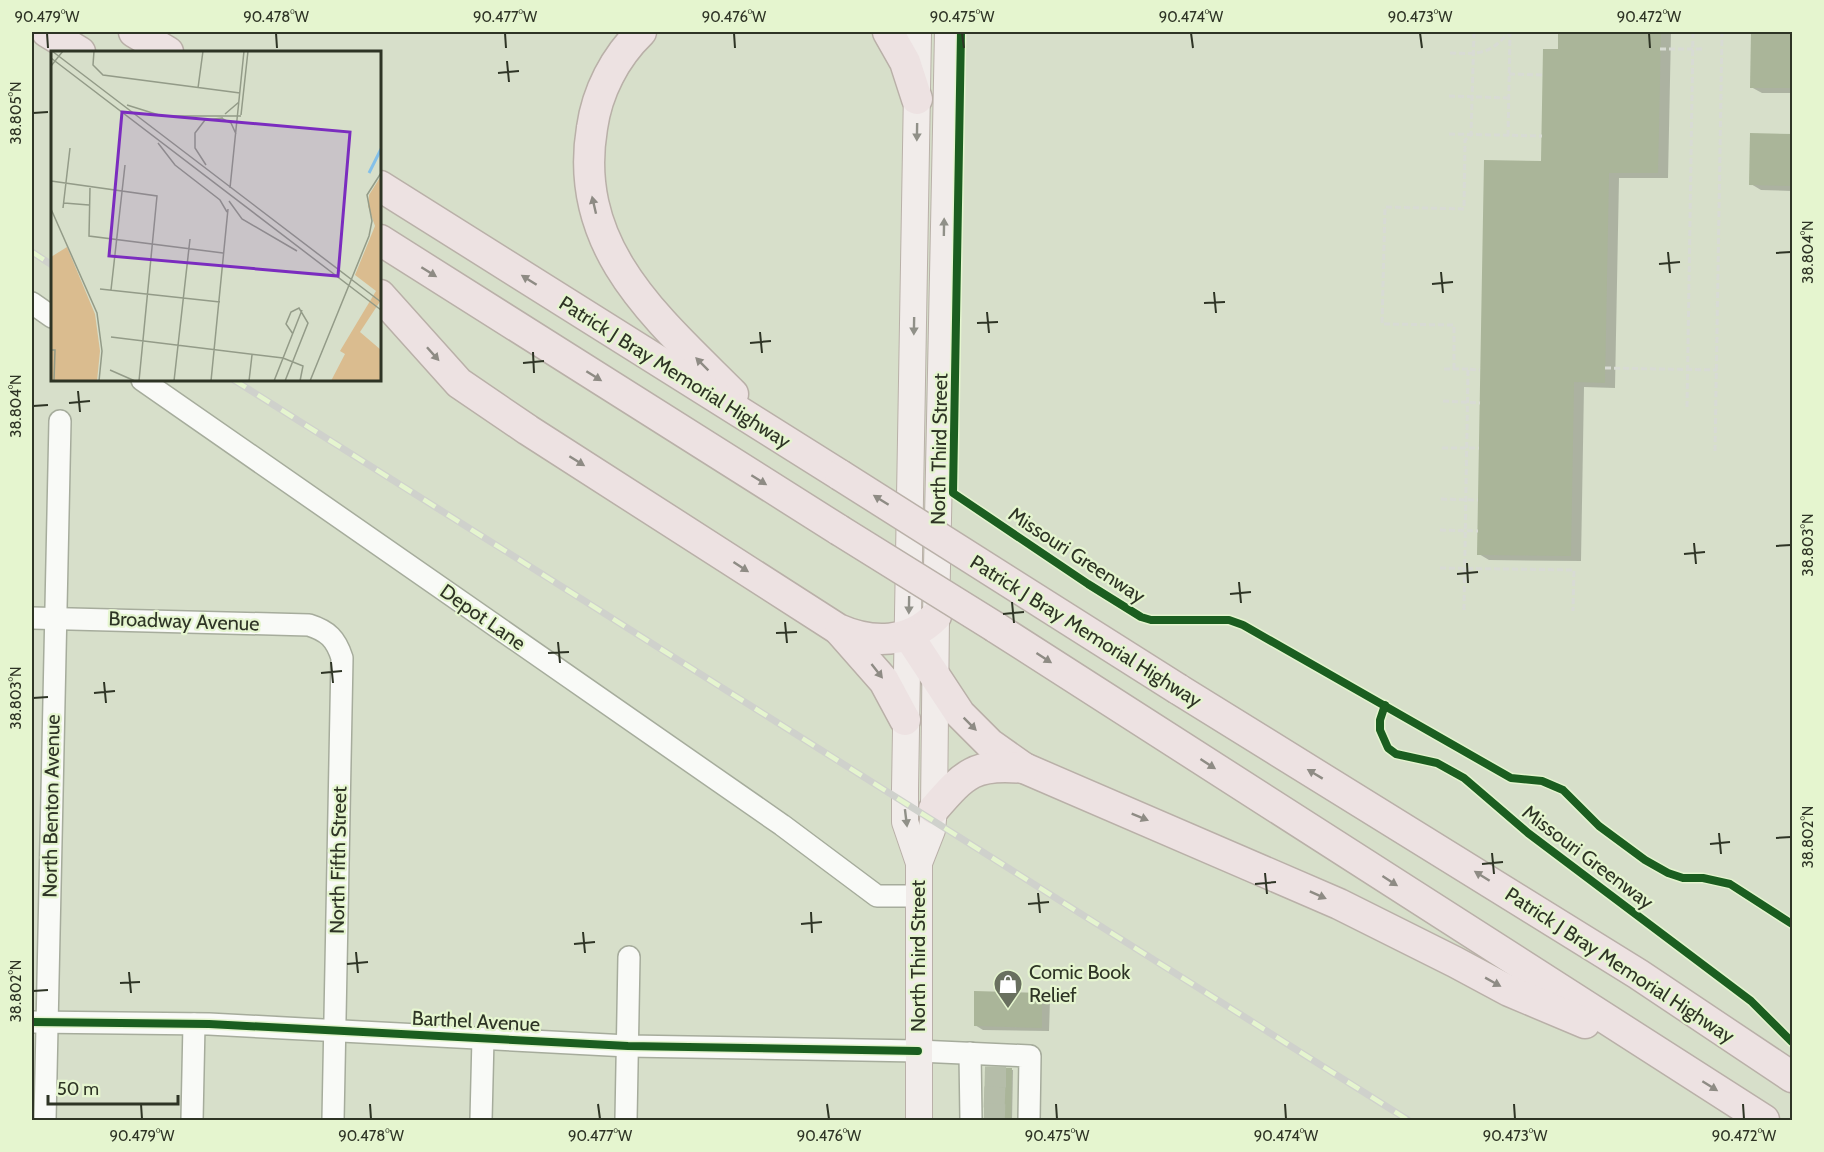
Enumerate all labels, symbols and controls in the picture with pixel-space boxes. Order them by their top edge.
text: 90.479°W [14,8,80,26]
text: 90.478°W [243,8,310,26]
text: 90.477°W [473,8,538,26]
text: 90.476°W [702,8,767,26]
text: 90.475°W [930,8,995,26]
text: 90.474°W [1159,8,1224,26]
text: 90.473°W [1388,8,1453,26]
text: 90.472°W [1617,8,1682,26]
inset map [51,51,381,381]
text: 38.805°N [7,82,25,144]
one-way arrow [912,122,922,141]
one-way arrow [588,196,598,214]
one-way arrow [939,218,949,237]
text: 38.804°N [1799,220,1817,284]
one-way arrow [421,266,437,277]
one-way arrow [521,275,537,286]
street label: Patrick J Bray Memorial Highway [555,291,795,453]
one-way arrow [909,316,918,335]
one-way arrow [426,346,439,361]
one-way arrow [696,357,710,371]
one-way arrow [585,371,602,382]
street label: North Third Street [926,373,952,525]
text: 38.804°N [7,374,25,438]
one-way arrow [569,456,585,467]
one-way arrow [751,474,767,485]
one-way arrow [872,495,889,506]
street label: Missouri Greenway [1004,502,1150,608]
text: 38.803°N [1799,514,1817,576]
street label: Patrick J Bray Memorial Highway [966,550,1206,712]
one-way arrow [733,561,749,573]
street label: Depot Lane [436,579,530,655]
one-way arrow [904,595,914,614]
street label: Broadway Avenue [108,606,260,636]
one-way arrow [1036,653,1052,664]
one-way arrow [870,663,883,679]
text: 38.803°N [7,667,25,729]
street label: North Benton Avenue [37,714,65,898]
one-way arrow [963,717,977,731]
one-way arrow [1200,758,1216,769]
one-way arrow [1307,769,1323,780]
street label: North Fifth Street [325,786,351,934]
street label: Missouri Greenway [1518,800,1658,914]
text: 38.802°N [1799,806,1817,868]
one-way arrow [902,809,911,828]
one-way arrow [1131,812,1149,822]
one-way arrow [1474,870,1490,881]
one-way arrow [1381,875,1398,886]
street label: North Third Street [906,880,930,1032]
street label: Patrick J Bray Memorial Highway [1501,882,1739,1048]
one-way arrow [1310,890,1327,899]
text: 38.802°N [7,960,25,1022]
place label: Comic Book Relief [1029,960,1130,1007]
shop icon: Comic Book Relief [992,968,1024,1010]
one-way arrow [1485,977,1502,987]
street label: Barthel Avenue [411,1006,541,1036]
scale bar [48,1068,178,1106]
text: 50 m [57,1078,99,1100]
one-way arrow [1702,1081,1718,1092]
text: 90.479°W [109,1127,175,1145]
text: 90.478°W [338,1127,405,1145]
text: 90.477°W [568,1127,633,1145]
text: 90.476°W [797,1127,862,1145]
text: 90.475°W [1025,1127,1090,1145]
text: 90.474°W [1254,1127,1319,1145]
text: 90.473°W [1483,1127,1548,1145]
text: 90.472°W [1712,1127,1777,1145]

